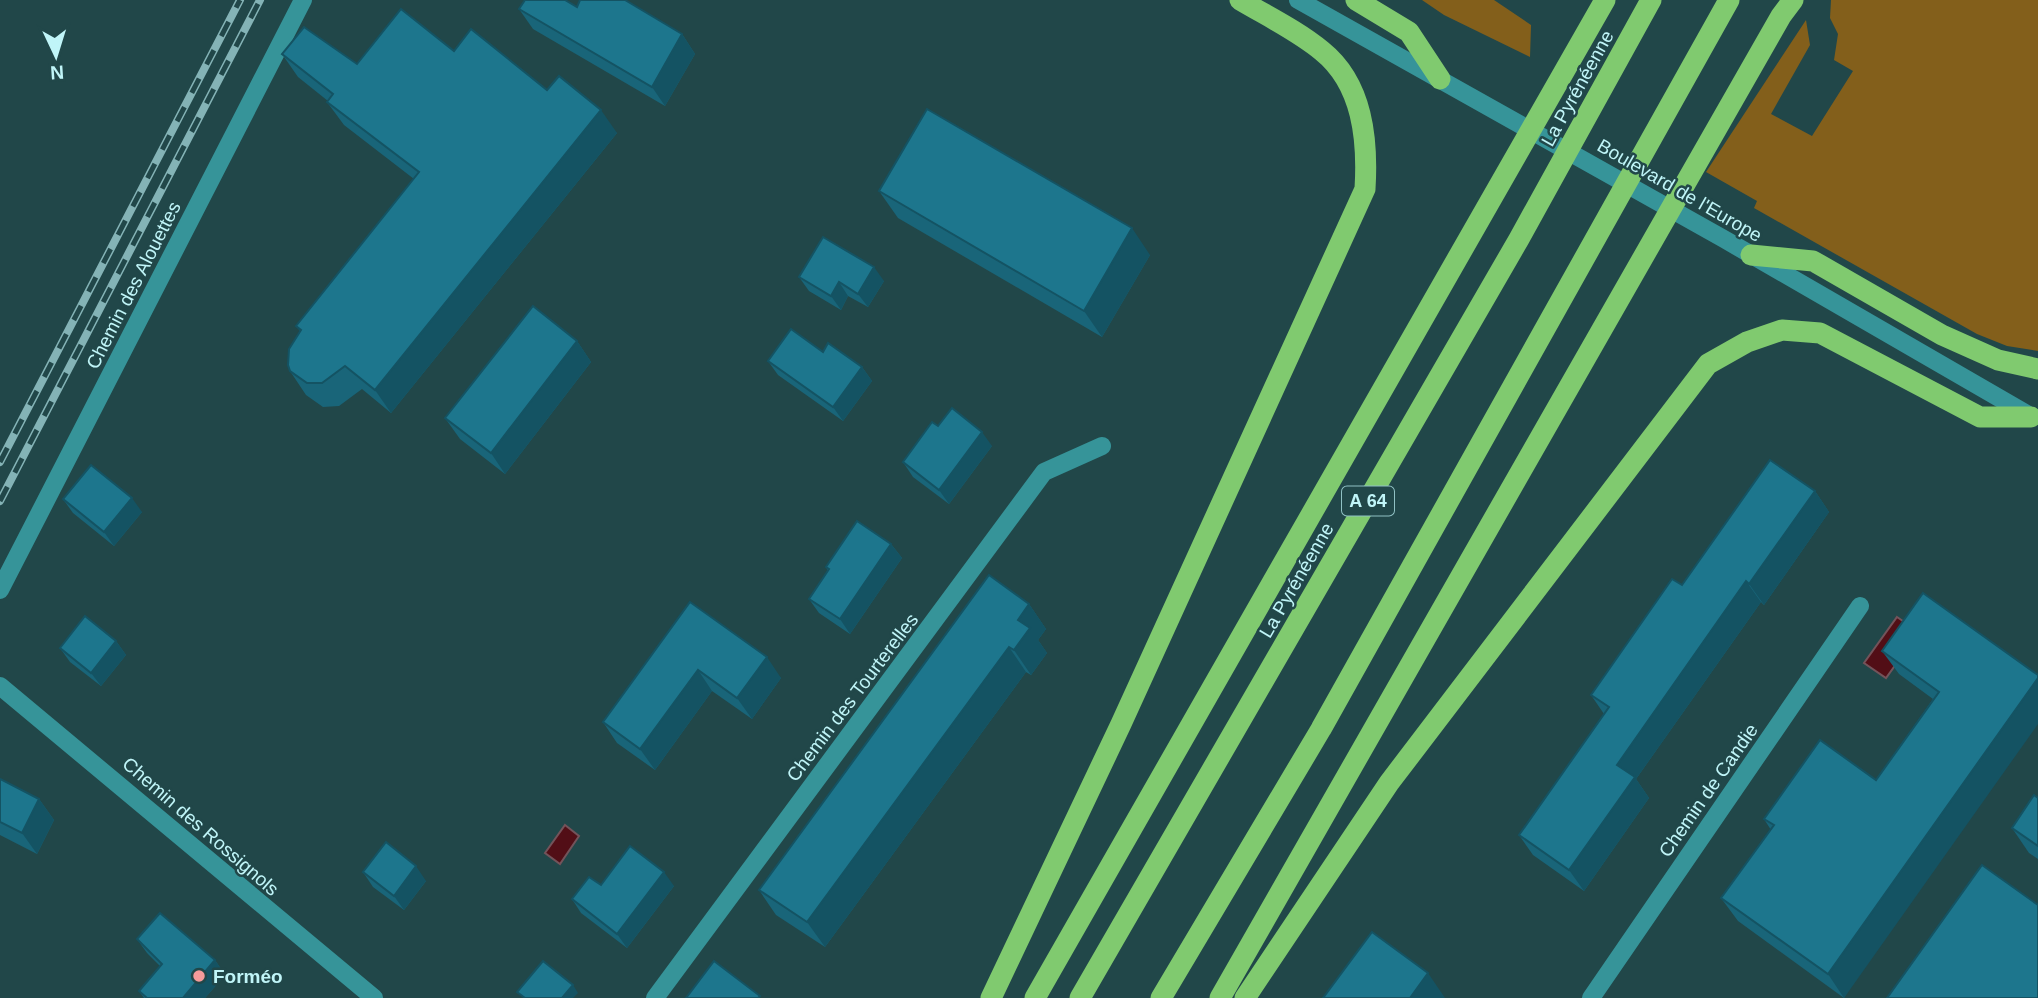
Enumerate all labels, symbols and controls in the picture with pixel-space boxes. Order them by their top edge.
north arrow [21,21,91,91]
street label: La Pyrénéenne [1537,27,1618,150]
text: N [50,62,65,83]
street label: Boulevard de l'Europe [1594,135,1766,246]
street label: Chemin des Alouettes [82,198,185,372]
road number: A 64 [1342,486,1394,516]
street label: La Pyrénéenne [1255,519,1338,641]
street label: Chemin des Tourterelles [782,609,922,785]
street label: Chemin de Candie [1655,720,1762,861]
street label: Chemin des Rossignols [118,753,283,900]
place label: Forméo [213,966,283,987]
marker: Forméo [191,968,207,984]

